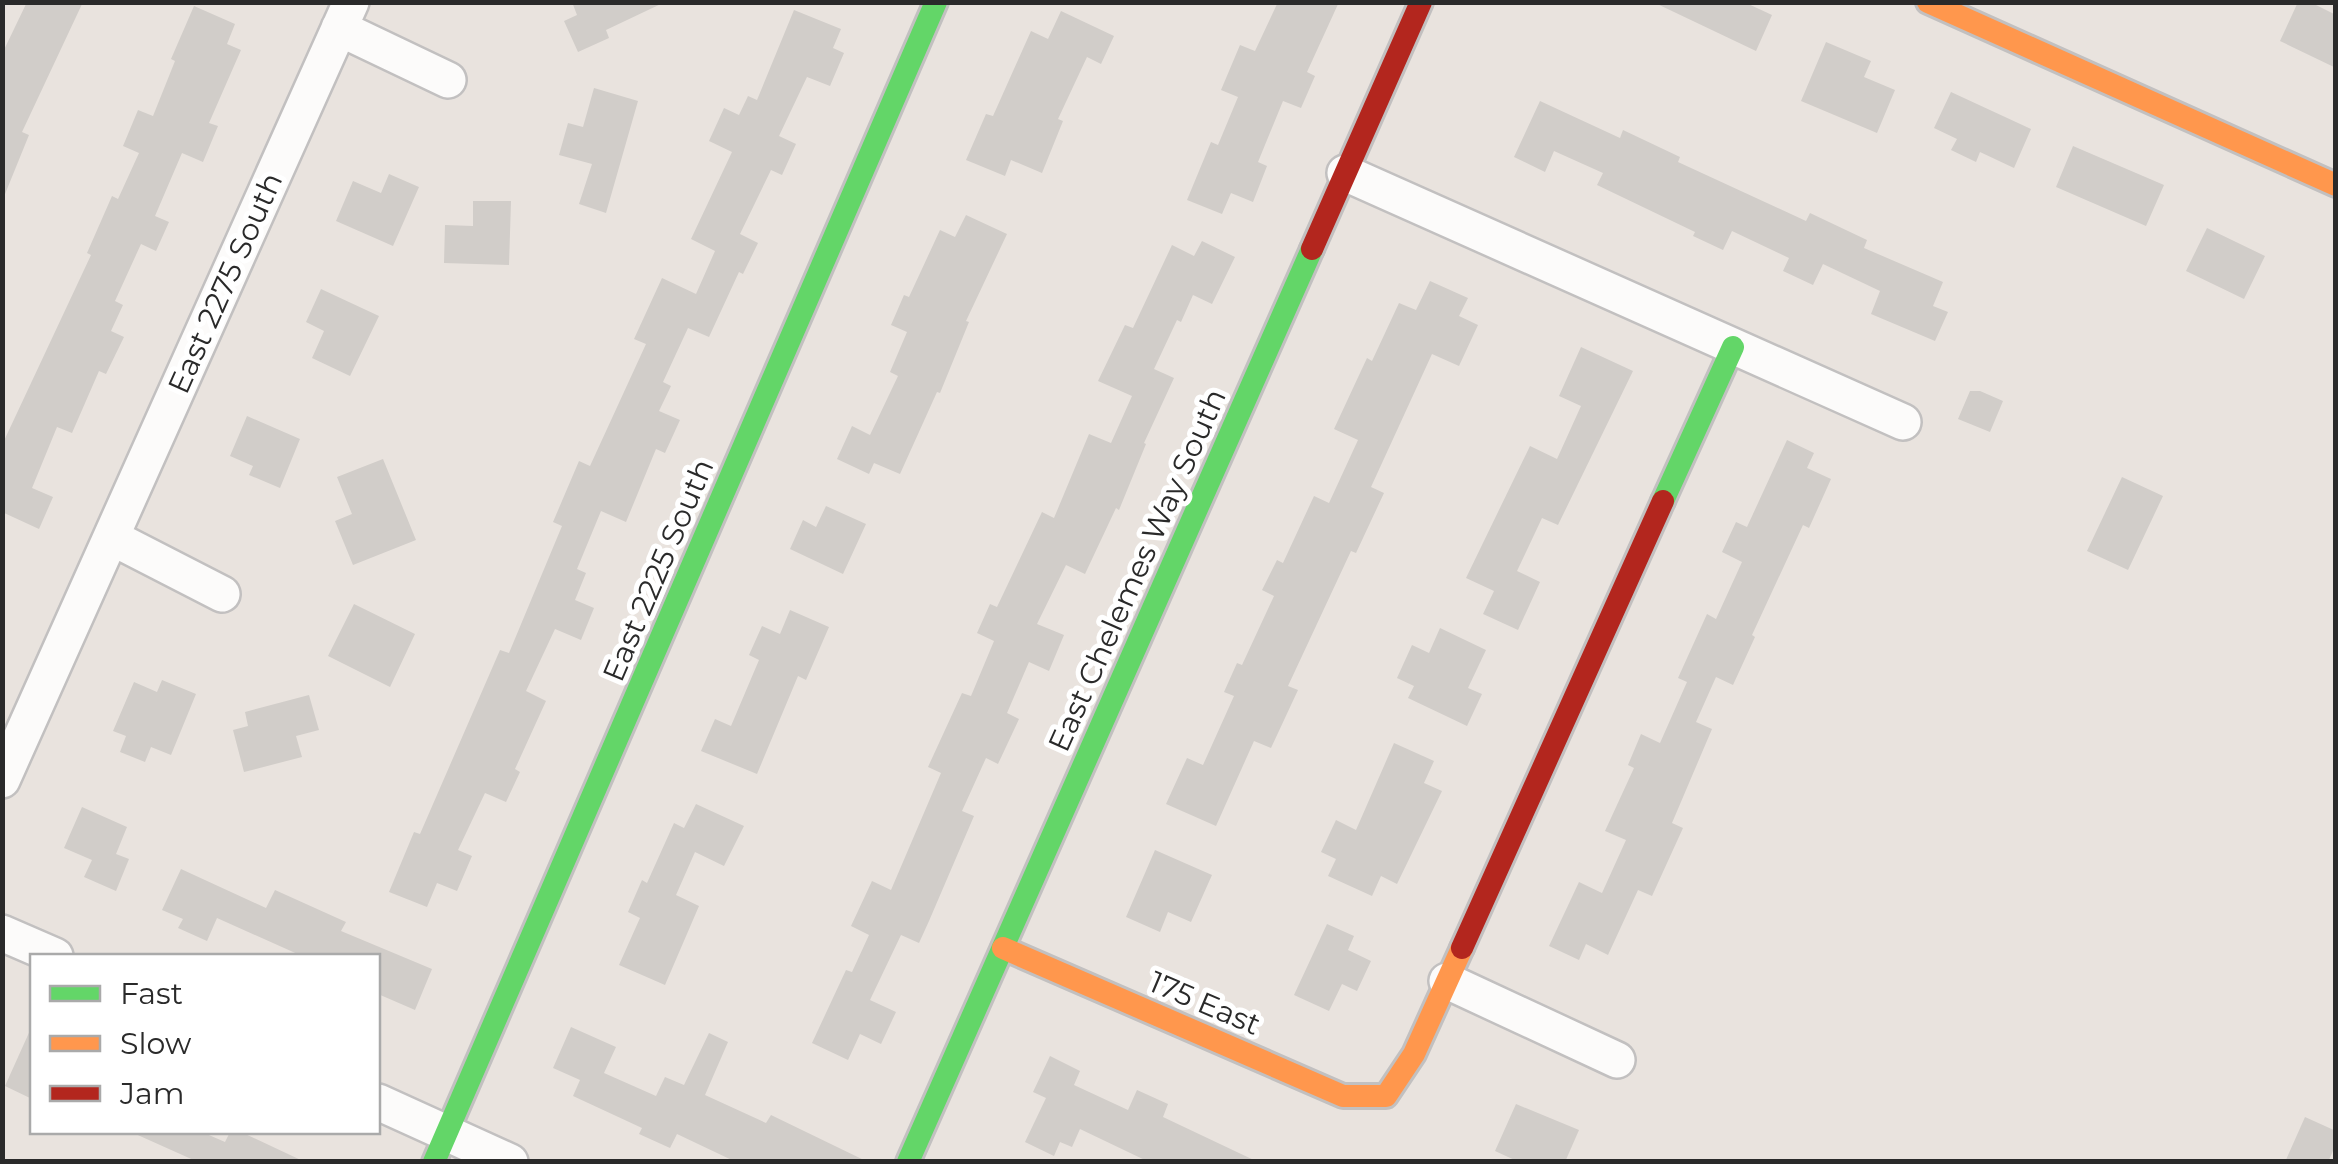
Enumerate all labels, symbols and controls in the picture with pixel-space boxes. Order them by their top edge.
street label: East 2275 South [160,167,290,399]
street label: East Chelemes Way South [1040,383,1234,757]
street label: East 2225 South [594,453,722,687]
legend [30,954,380,1134]
street label: 175 East [1144,963,1266,1043]
text: Fast [120,975,183,1012]
text: Slow [120,1025,192,1062]
text: Jam [119,1075,185,1112]

